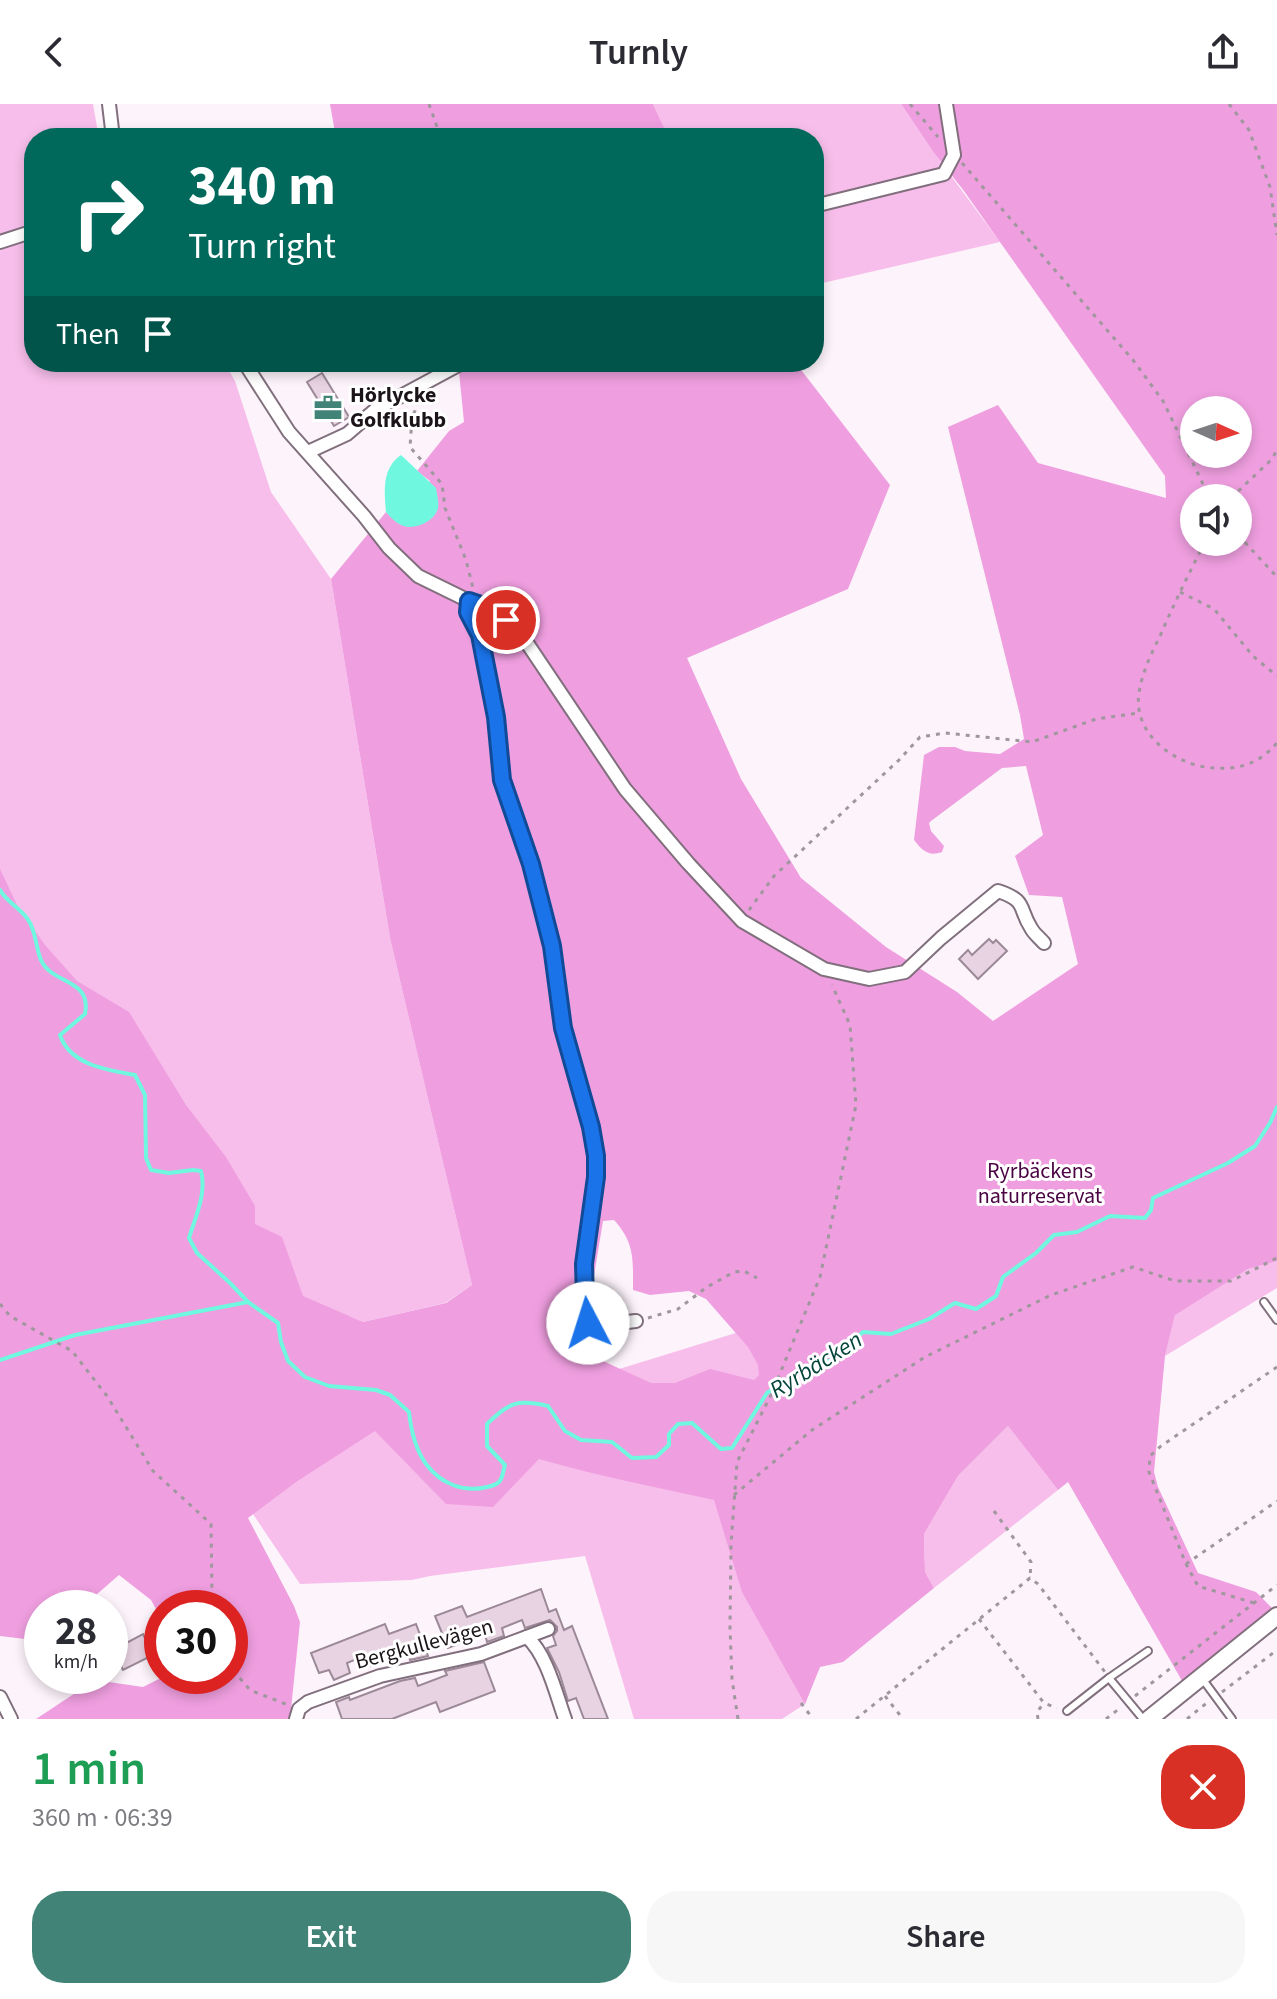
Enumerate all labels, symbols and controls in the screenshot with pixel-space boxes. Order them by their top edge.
text: Turnly [589,27,688,78]
icon: back [32,30,76,74]
icon: share [1201,30,1245,74]
text: 340 m [188,147,336,226]
icon: right [56,160,160,264]
text: Turn right [188,221,336,272]
icon: arrive [136,312,180,356]
text: Then [56,313,120,356]
place label: Hörlycke Golfklubb [350,379,446,436]
office icon: Hörlycke Golfklubb [313,393,343,423]
north arrow [1180,396,1252,468]
map controls [1180,396,1252,556]
button: sound [1180,484,1252,556]
pin [472,586,540,654]
icon: arrive [484,598,528,642]
park label: Ryrbäckens naturreservat [978,1155,1103,1212]
position arrow [546,1281,630,1365]
water label: Ryrbäcken [763,1323,869,1407]
speed limit sign: 30 [144,1590,248,1694]
text: 28 [55,1603,97,1660]
street label: Bergkullevägen [351,1610,497,1678]
text: km/h [54,1648,98,1676]
text: 1 min [32,1735,146,1803]
button: close [1161,1745,1245,1829]
text: 360 m · 06:39 [32,1799,173,1836]
button: Exit [32,1891,631,1983]
button: Share [647,1891,1245,1983]

